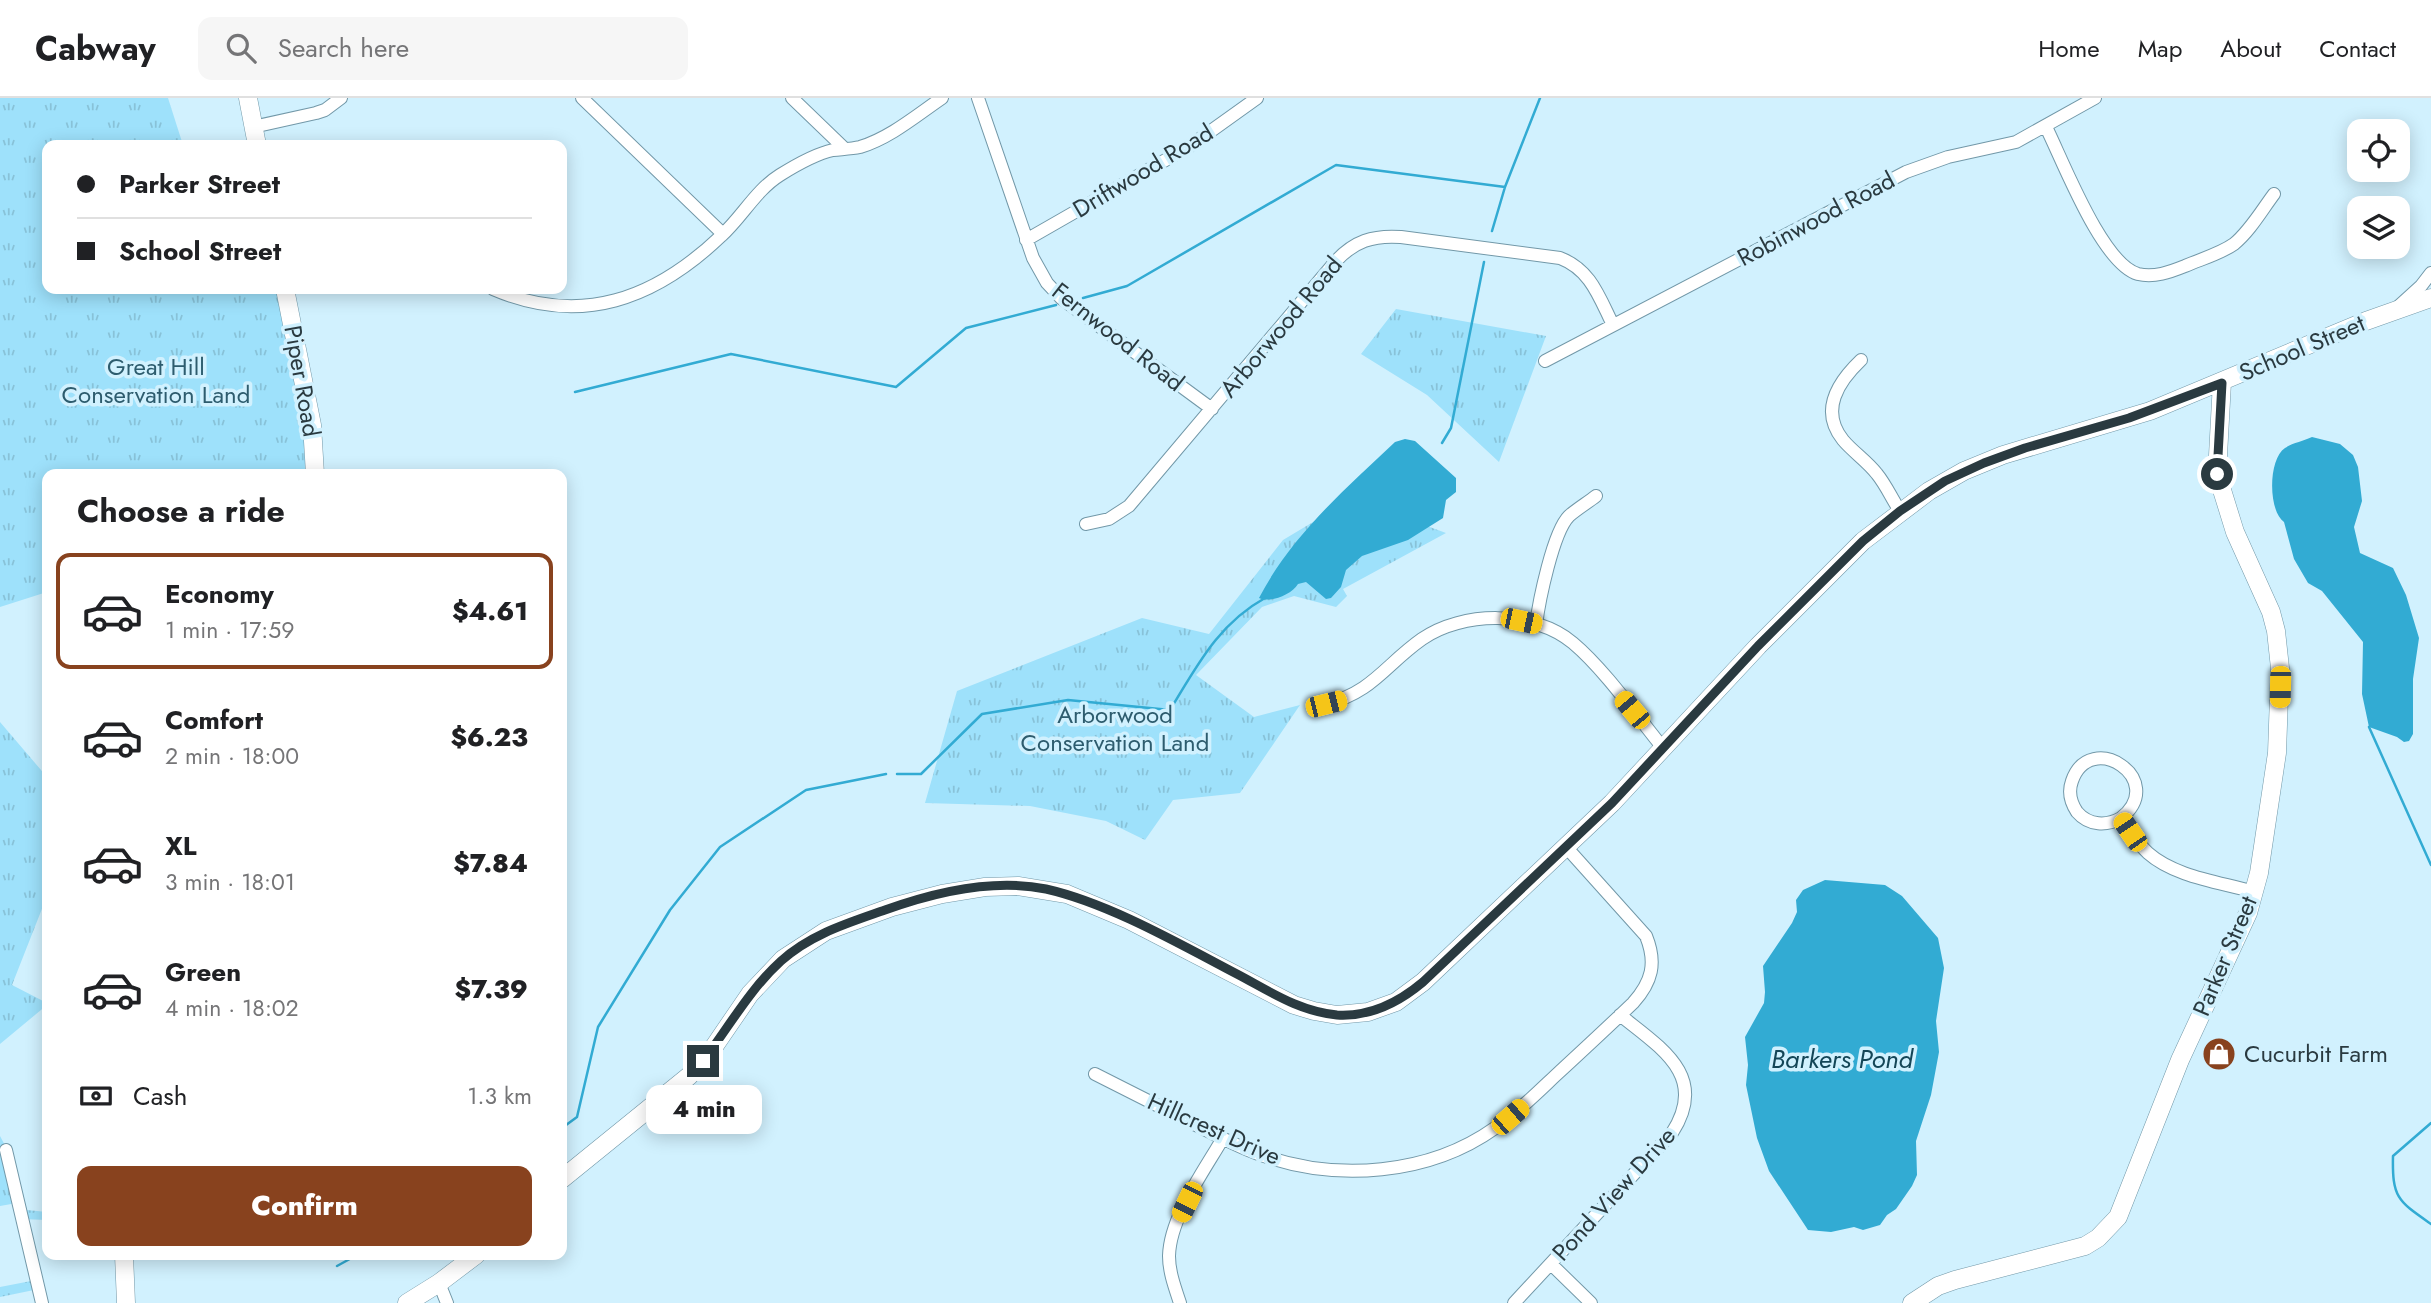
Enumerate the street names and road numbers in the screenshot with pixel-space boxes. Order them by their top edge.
street label: Driftwood Road [1066,115,1220,226]
street label: Robinwood Road [1731,162,1901,275]
street label: Arborwood Road [1211,249,1350,405]
street label: Fernwood Road [1045,274,1192,399]
street label: School Street [2234,305,2370,390]
street label: Piper Road [275,322,330,439]
street label: Parker Street [2184,890,2266,1021]
street label: Hillcrest Drive [1142,1084,1286,1173]
street label: Pond View Drive [1544,1119,1683,1269]

